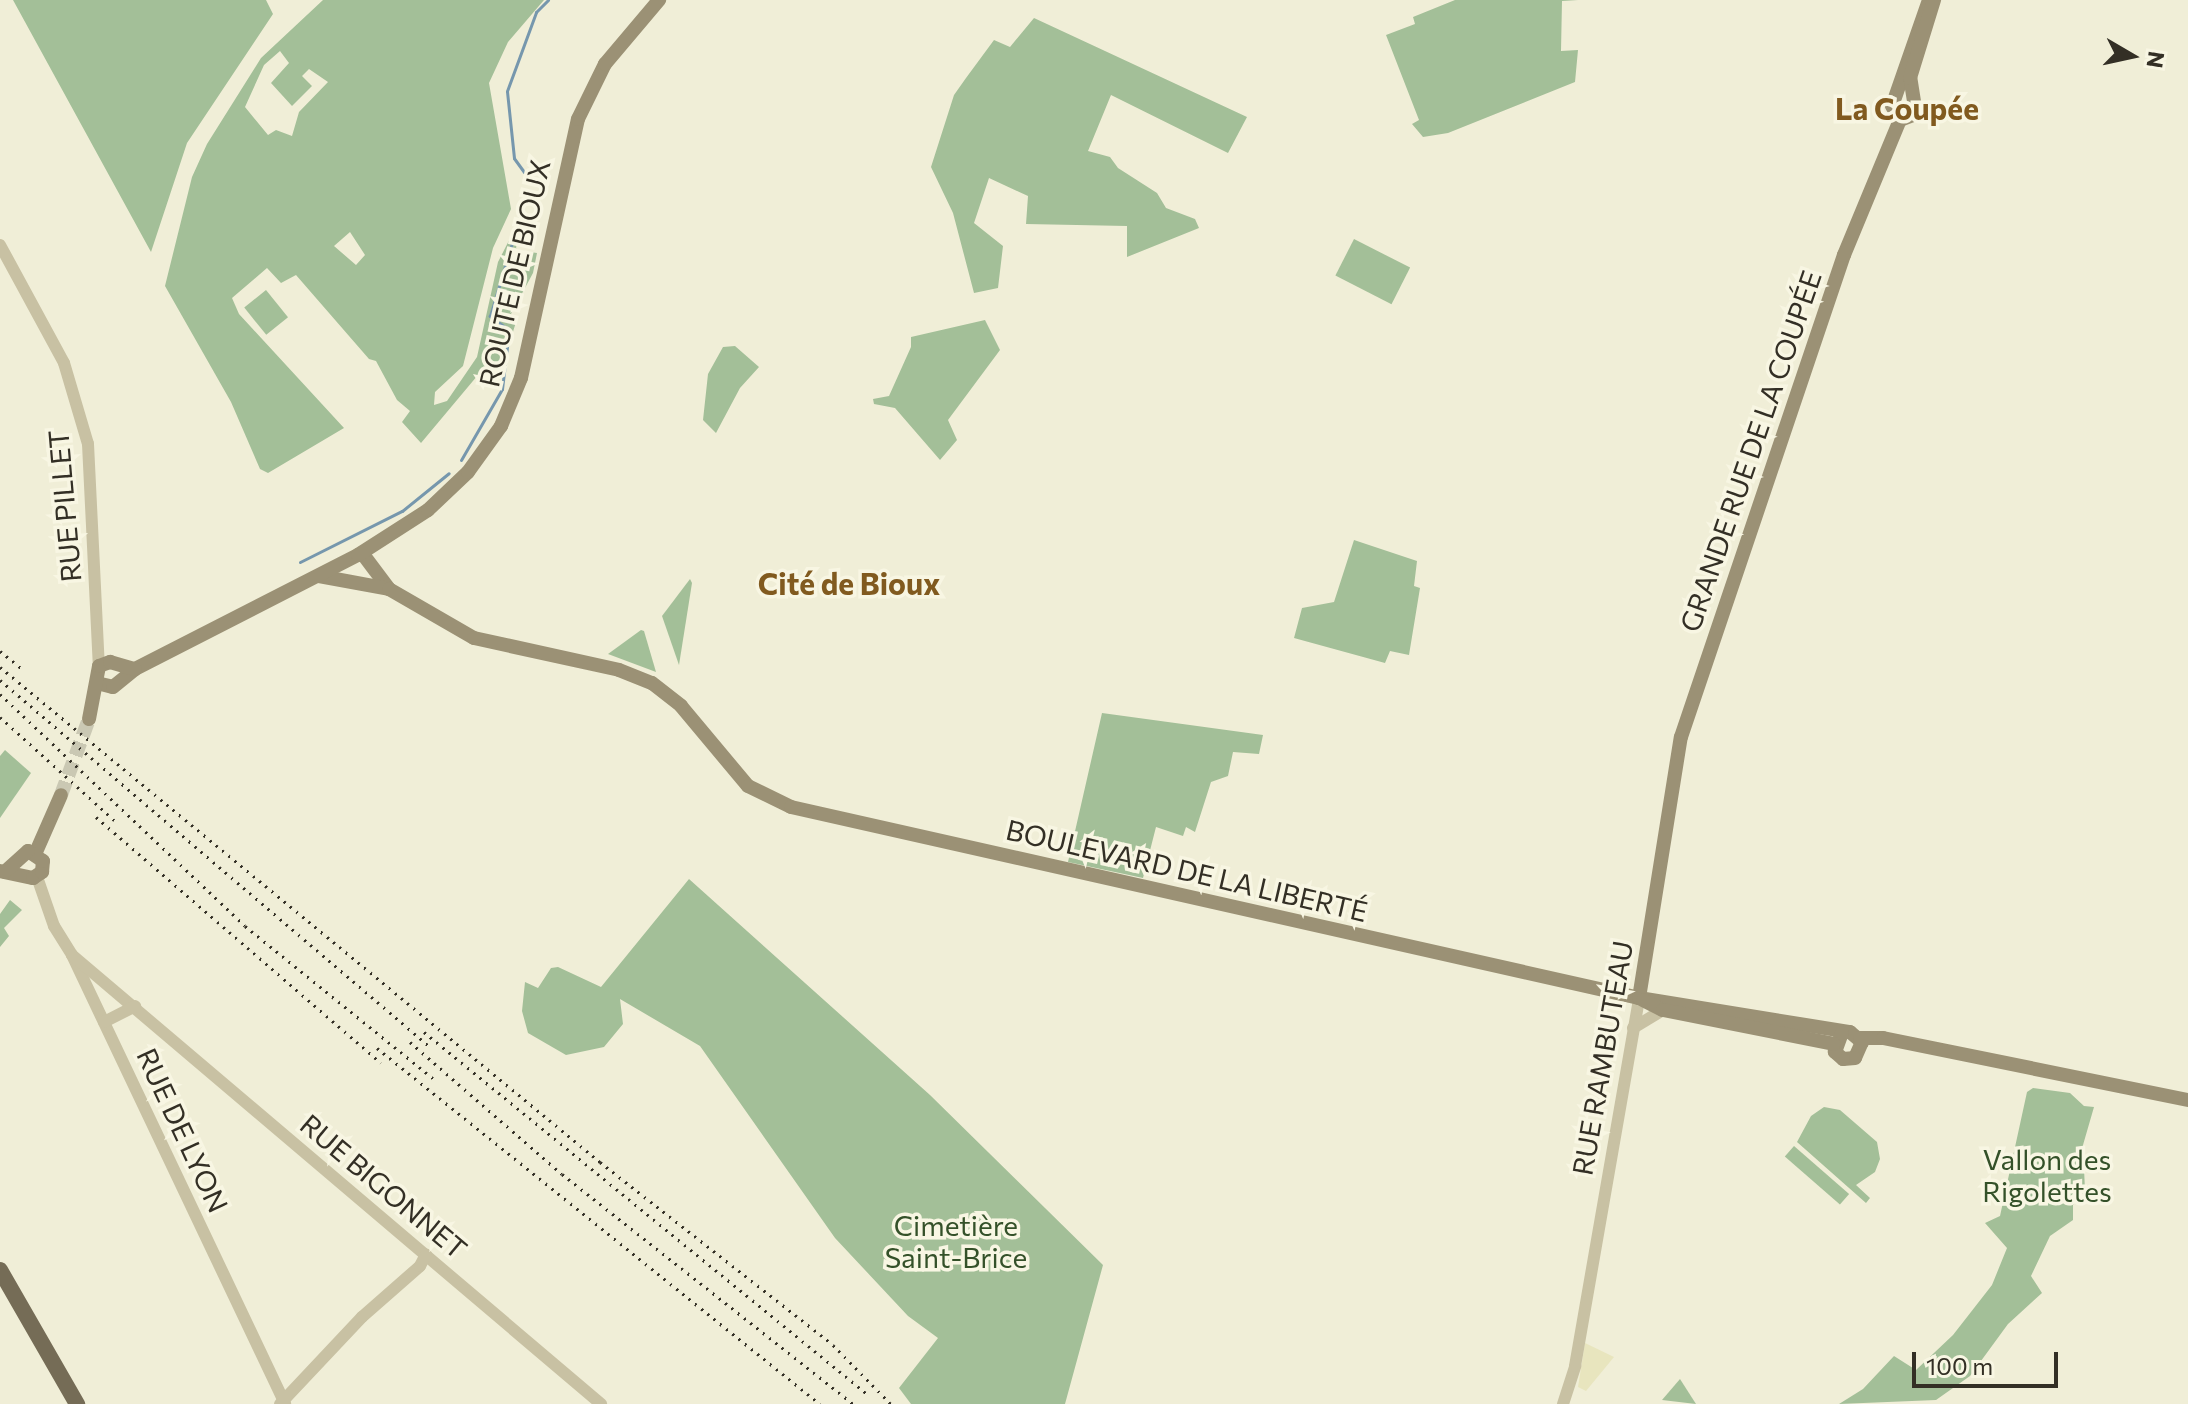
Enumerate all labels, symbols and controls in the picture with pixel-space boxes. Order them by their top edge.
north arrow [2092,16,2172,96]
text: N [2142,50,2171,70]
district label: La Coupée [1835,90,1979,126]
street label: ROUTE DE BIOUX [471,156,557,390]
street label: GRANDE RUE DE LA COUPÉE [1672,266,1828,636]
street label: RUE PILLET [41,428,87,584]
district label: Cité de Bioux [758,565,940,601]
street label: BOULEVARD DE LA LIBERTÉ [1003,812,1371,928]
street label: RUE RAMBUTEAU [1565,938,1639,1178]
street label: RUE DE LYON [130,1043,236,1217]
street label: RUE BIGONNET [294,1107,474,1265]
park label: Vallon des Rigolettes [1982,1142,2112,1208]
park label: Cimetière Saint-Brice [885,1208,1027,1274]
scale bar [1916,1336,2062,1386]
text: 100 m [1926,1351,1993,1380]

